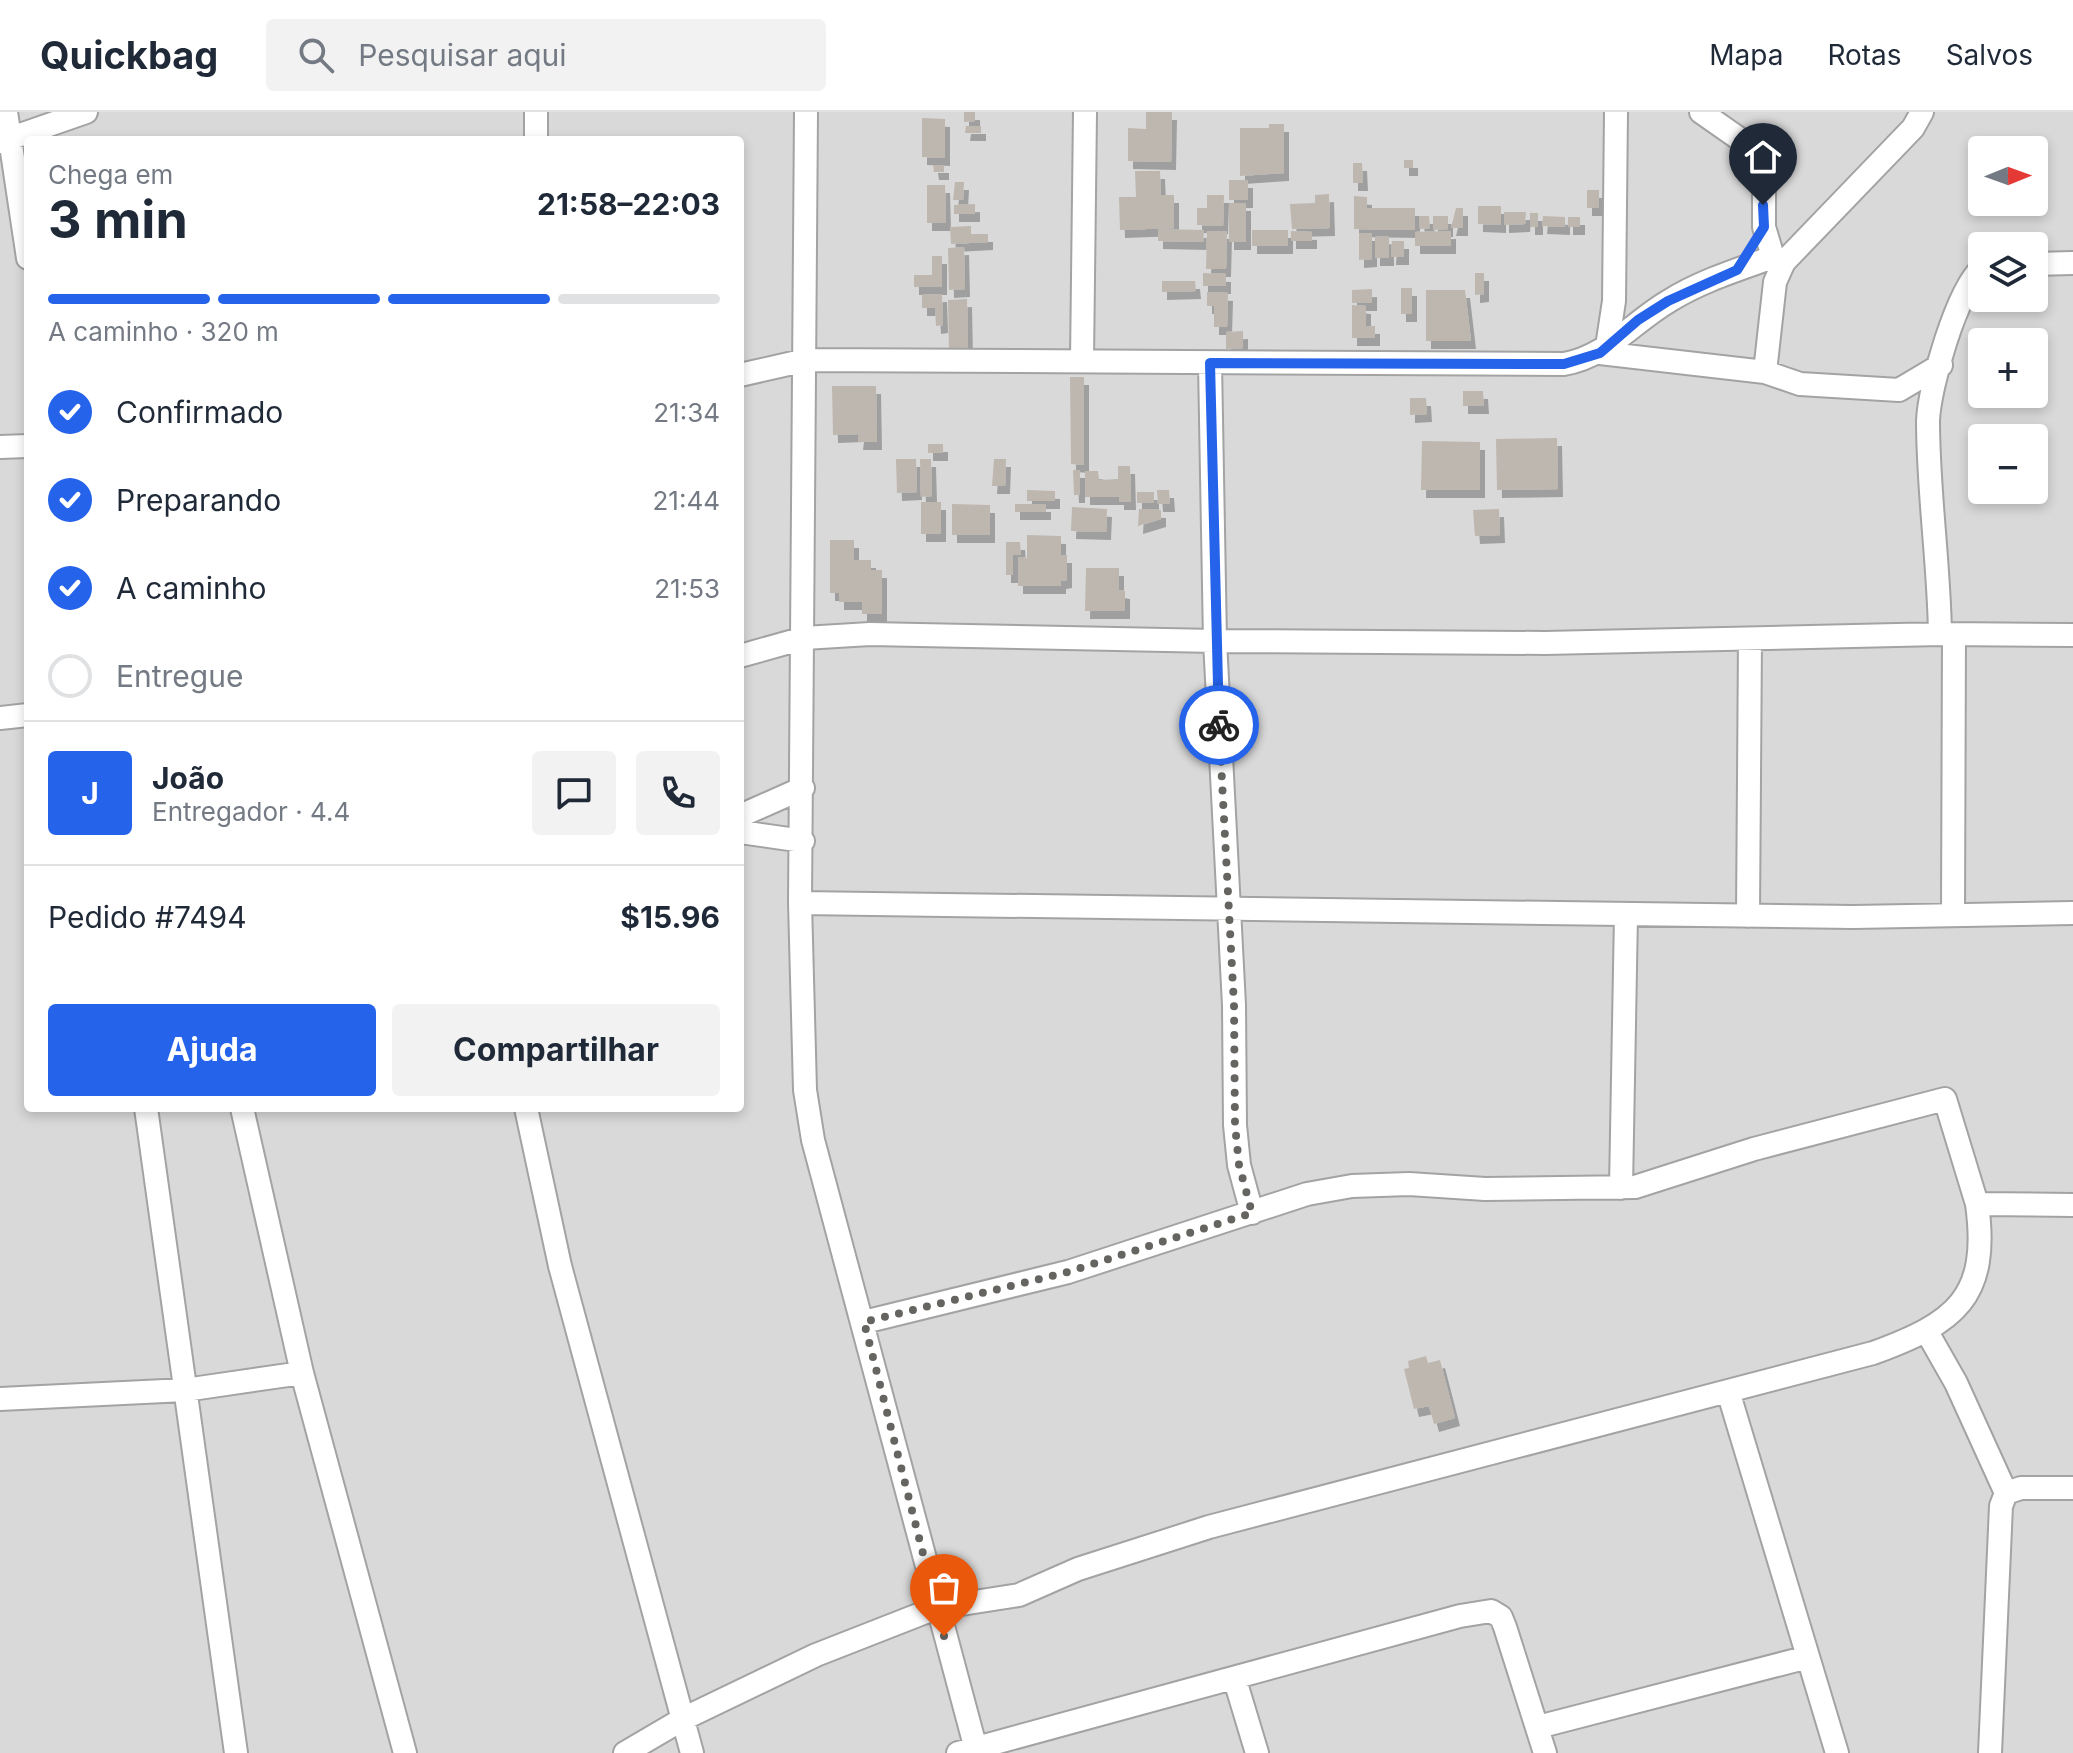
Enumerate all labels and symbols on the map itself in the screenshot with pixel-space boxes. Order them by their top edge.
pin [1729,123,1797,205]
north arrow [1968,136,2048,216]
courier [1179,685,1259,765]
pin [910,1554,978,1636]

